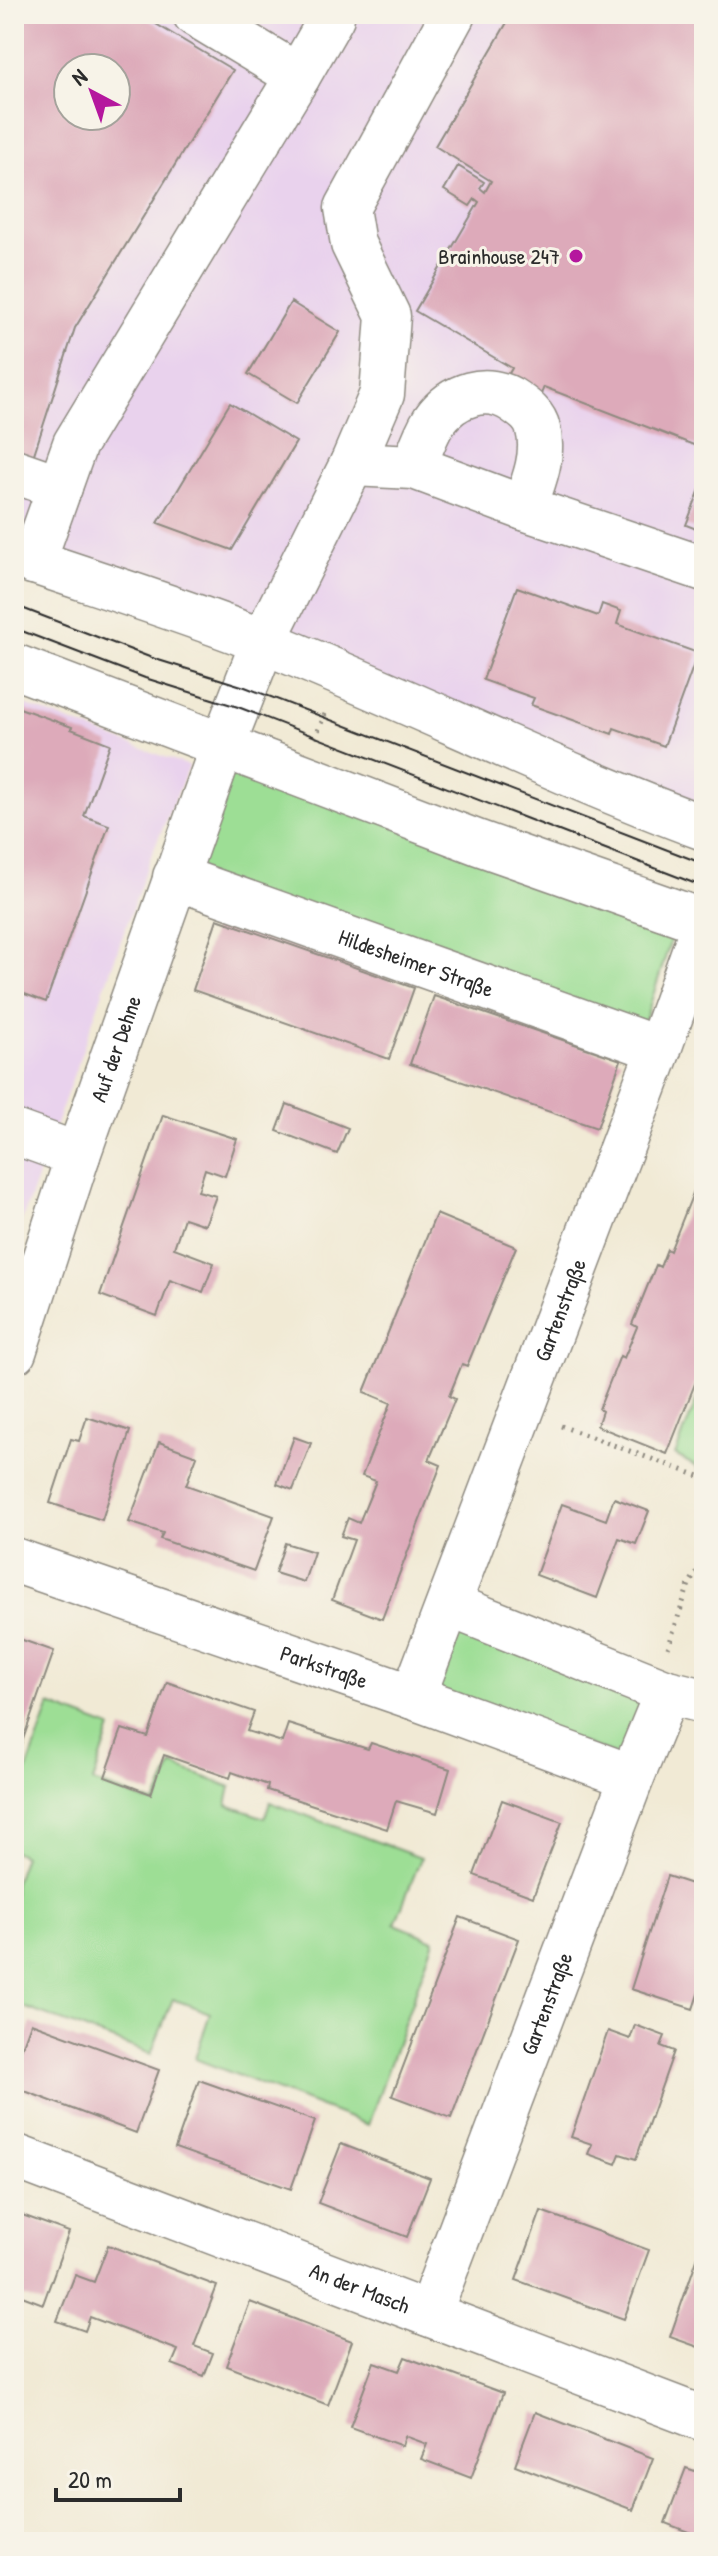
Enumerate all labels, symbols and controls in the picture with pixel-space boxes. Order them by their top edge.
north arrow [52,52,132,132]
text: N [65,62,93,92]
place label: Brainhouse 247 [438,241,560,271]
marker: Brainhouse 247 [567,247,585,265]
street label: Hildesheimer Straße [335,921,498,1004]
street label: Auf der Dehne [83,991,148,1106]
street label: Gartenstraße [527,1254,593,1366]
street label: Parkstraße [277,1638,372,1695]
street label: Gartenstraße [513,1948,580,2059]
street label: An der Masch [305,2255,414,2320]
scale bar [56,2452,180,2502]
text: 20 m [68,2463,112,2495]

